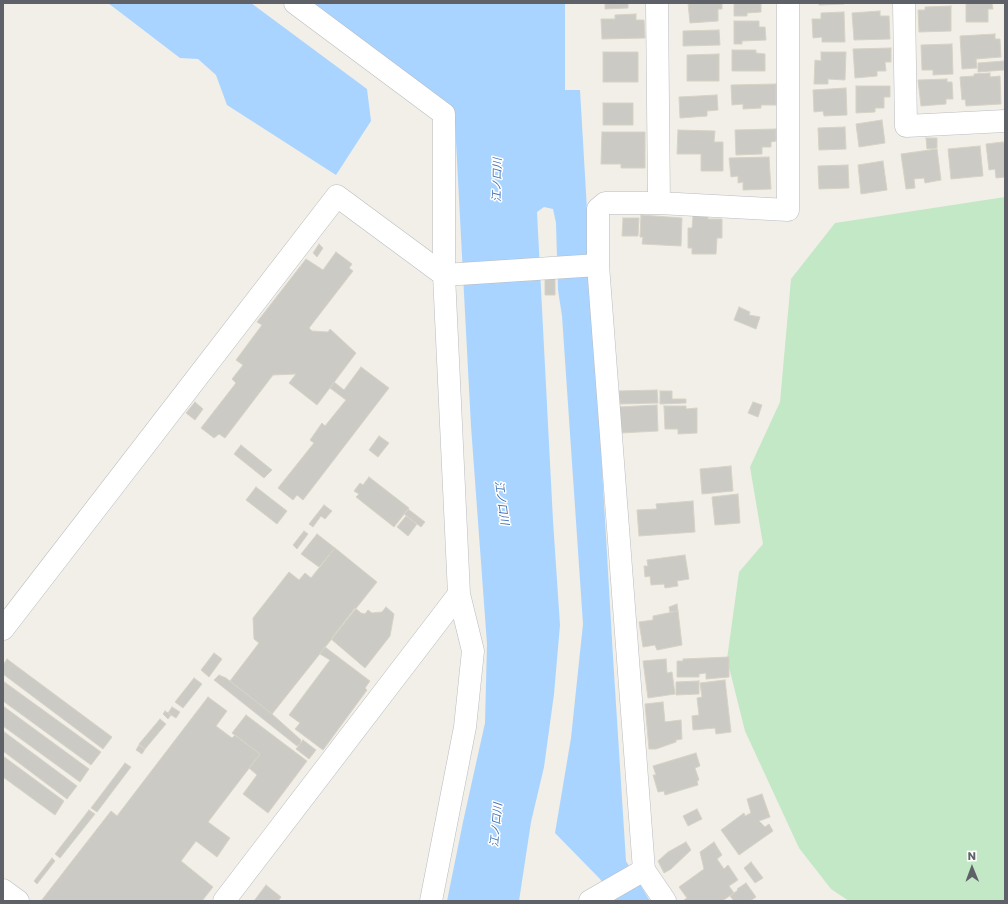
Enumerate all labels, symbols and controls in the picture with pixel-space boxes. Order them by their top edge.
water label: 江ノ口川 [491,158,505,202]
water label: 江ノ口川 [491,480,511,526]
water label: 江ノ口川 [489,803,505,847]
north arrow [952,848,992,888]
text: N [968,848,976,864]

